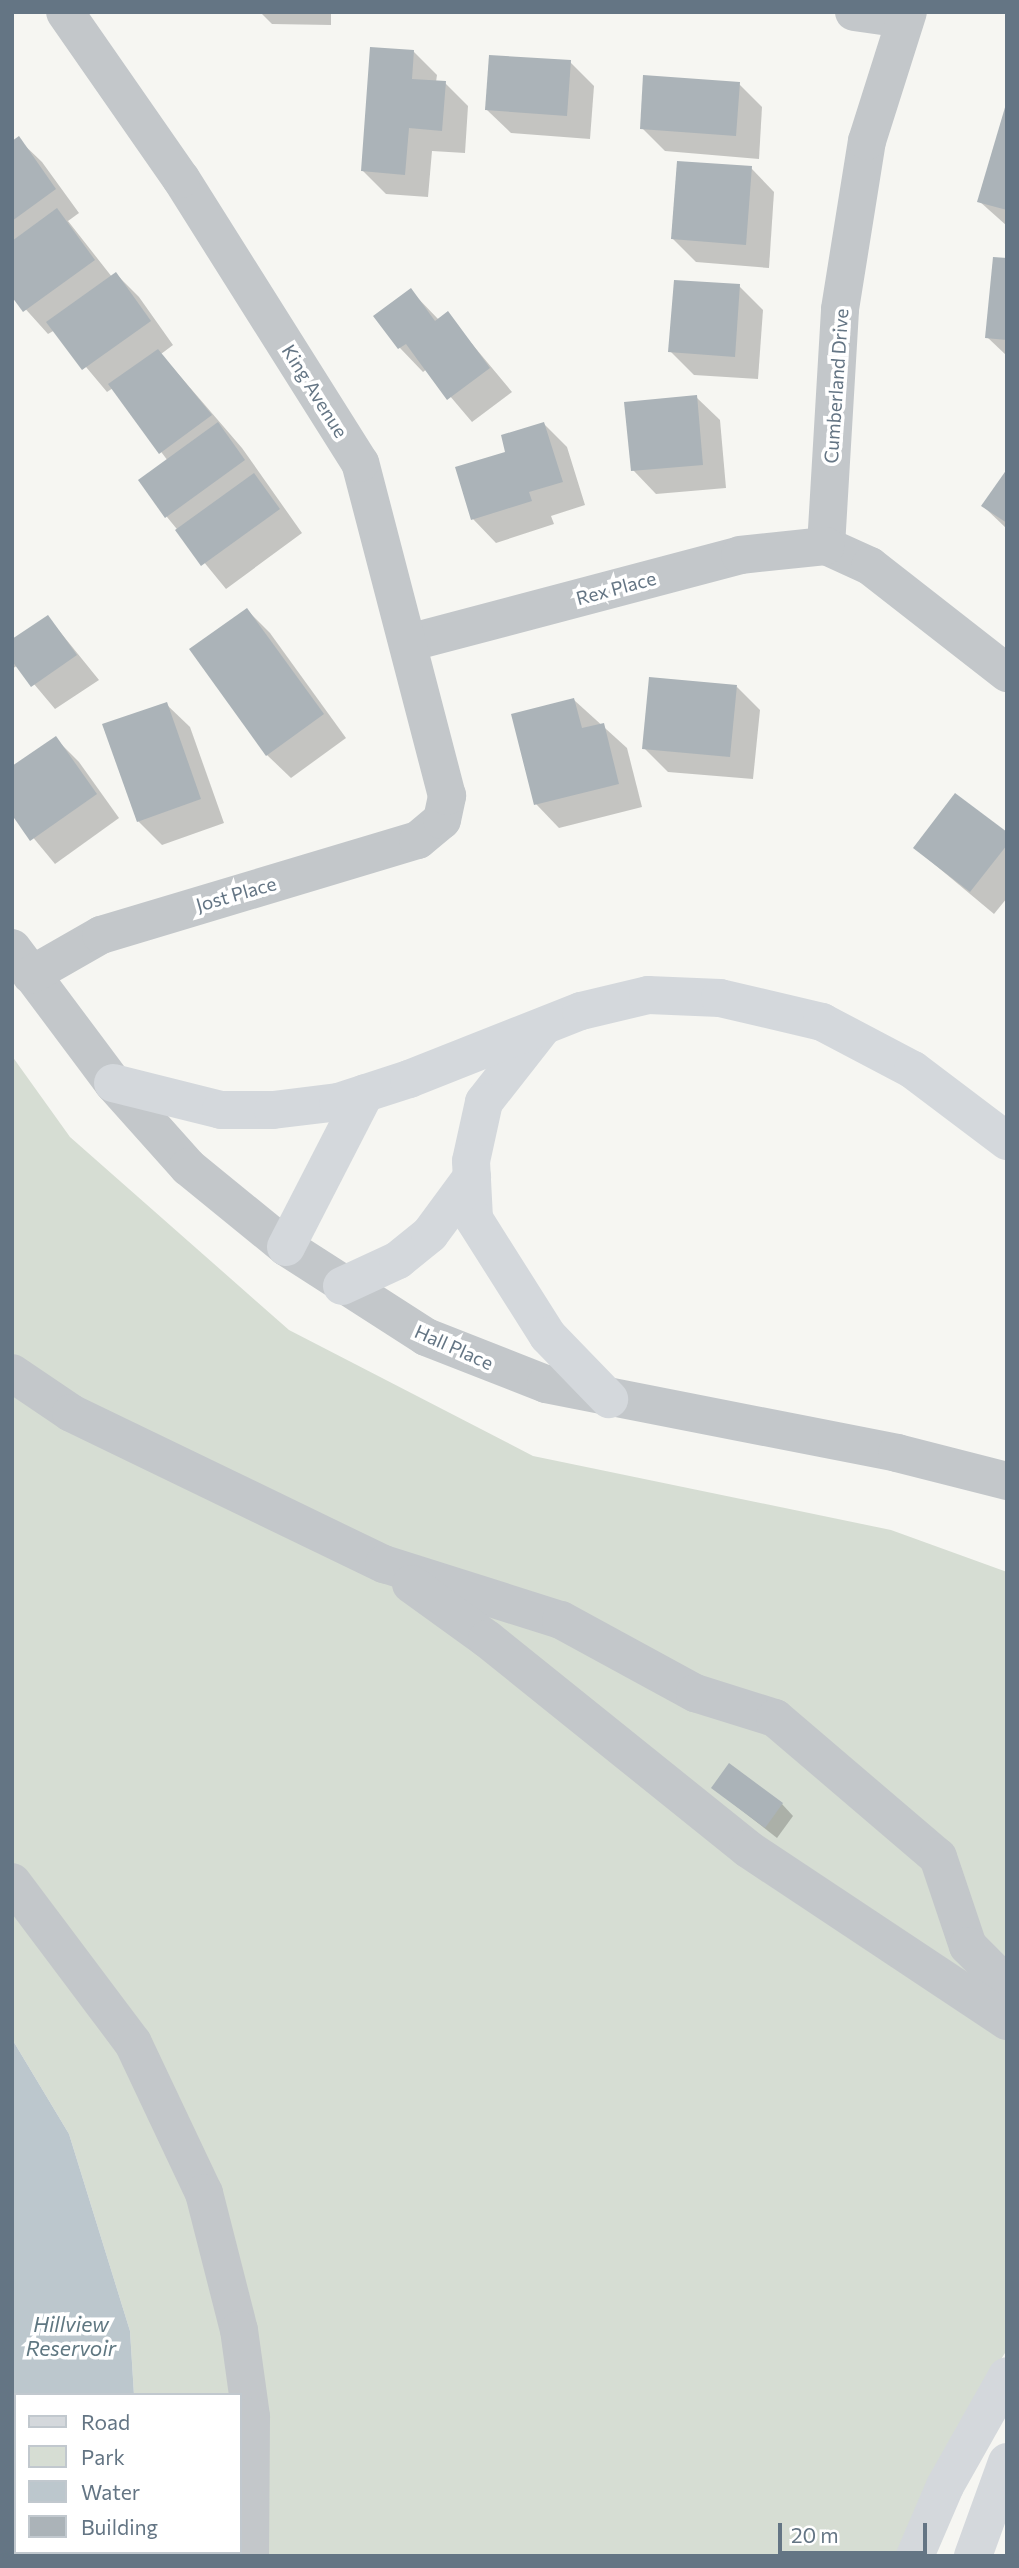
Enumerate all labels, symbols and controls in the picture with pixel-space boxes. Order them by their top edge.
street label: Cumberland Drive [819,308,853,464]
street label: King Avenue [277,340,353,442]
street label: Rex Place [573,566,659,610]
street label: Jost Place [193,872,279,916]
street label: Hall Place [411,1320,497,1374]
water label: Hillview Reservoir [26,2311,116,2361]
legend [14,2393,242,2554]
text: Road [81,2409,130,2434]
text: Park [81,2444,125,2469]
text: Water [81,2479,140,2504]
scale bar [781,2508,930,2552]
text: Building [81,2514,158,2539]
text: 20 m [791,2522,839,2547]

